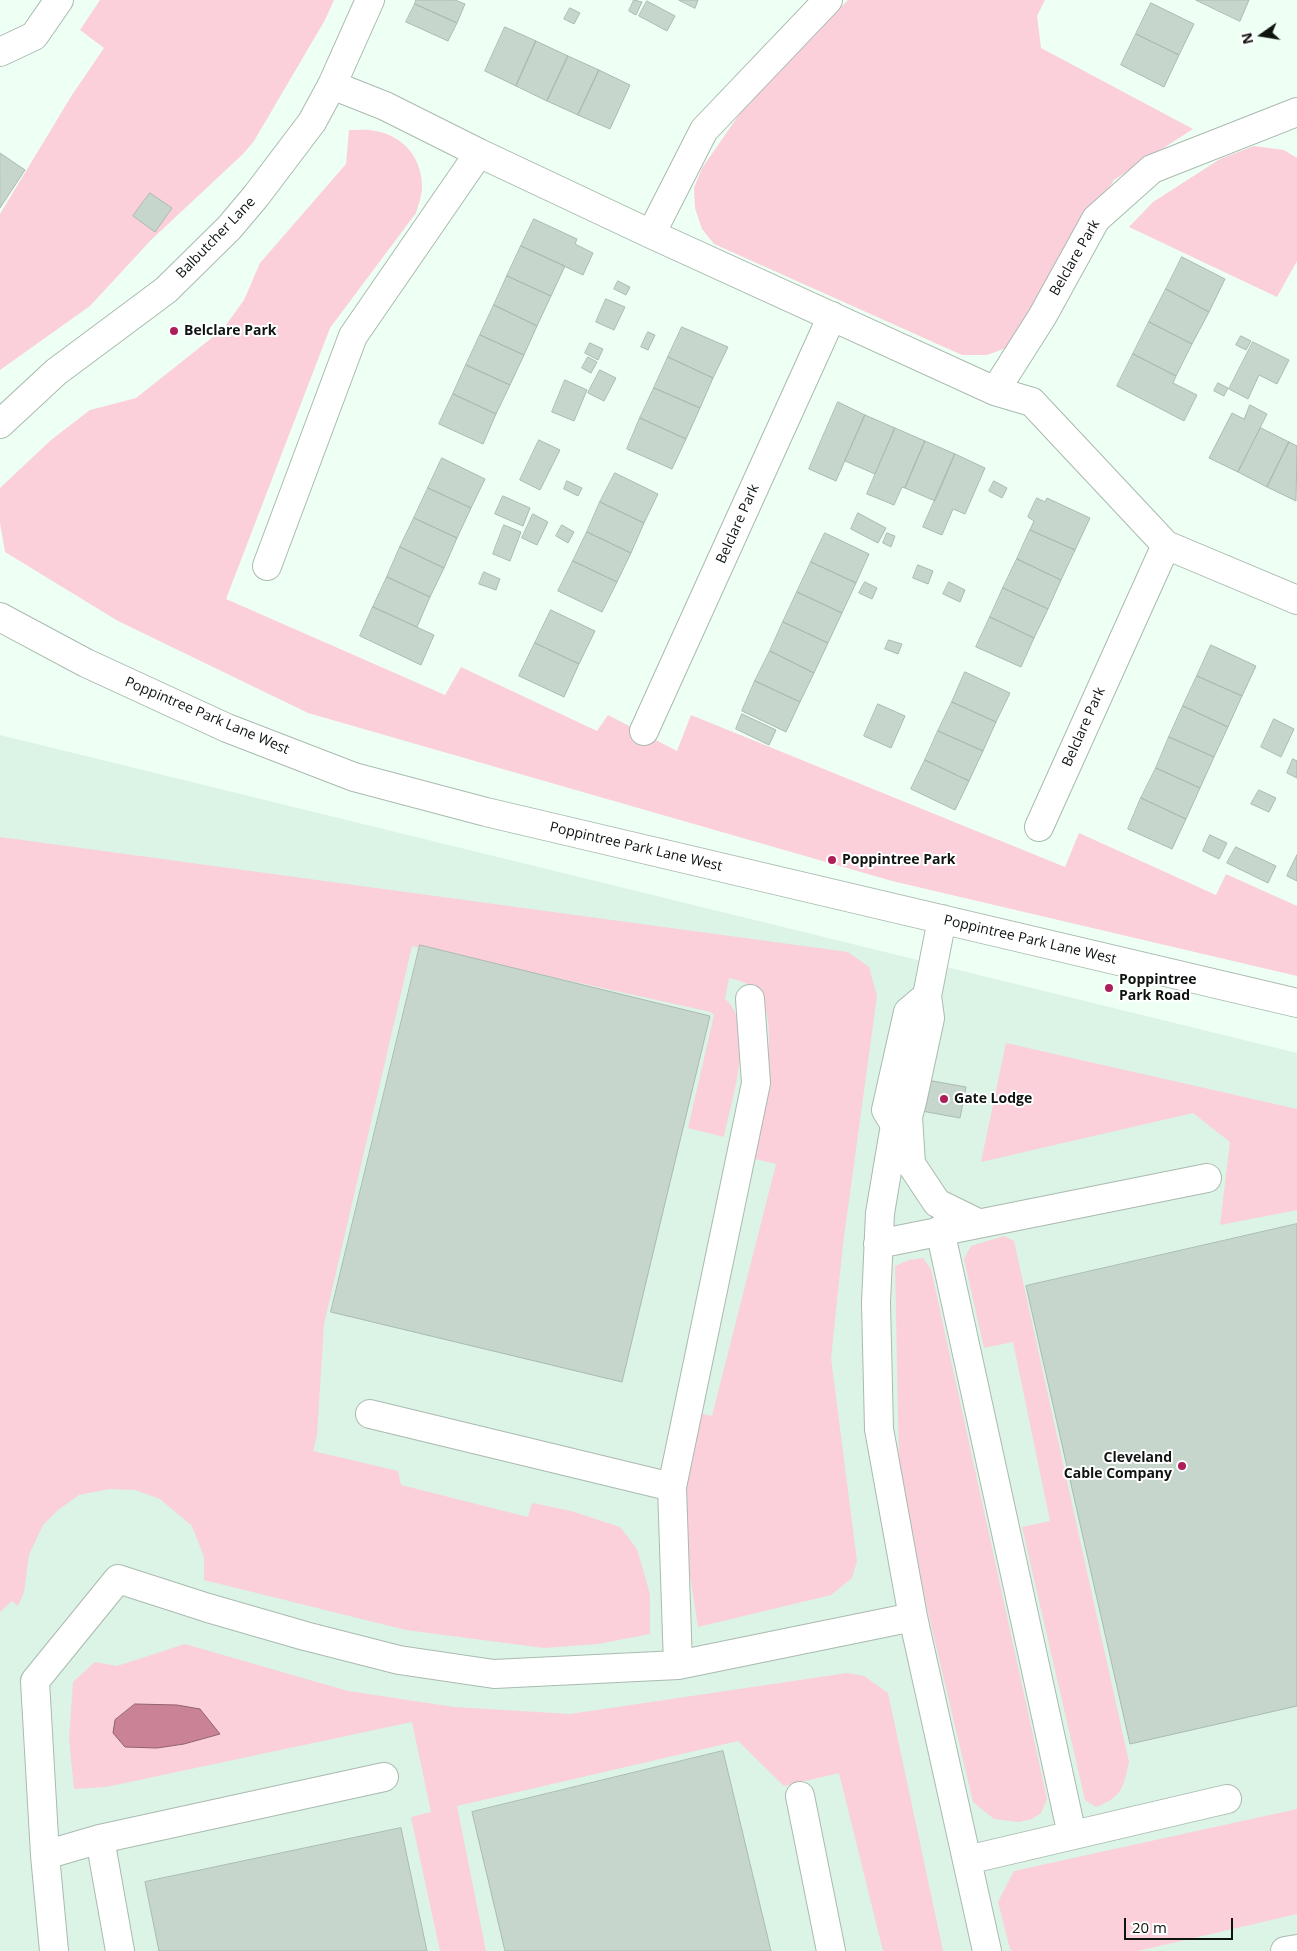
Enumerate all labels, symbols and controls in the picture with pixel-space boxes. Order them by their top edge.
north arrow [1237,10,1287,60]
text: N [1236,31,1257,46]
street label: Balbutcher Lane [173,194,259,282]
street label: Belclare Park [1046,217,1104,299]
place label: Belclare Park [184,323,276,339]
marker: Belclare Park [168,325,180,337]
street label: Belclare Park [713,482,763,566]
street label: Poppintree Park Lane West [122,674,292,758]
street label: Belclare Park [1059,685,1109,769]
street label: Poppintree Park Lane West [548,819,724,875]
place label: Poppintree Park [842,852,956,868]
marker: Poppintree Park [826,854,838,866]
street label: Poppintree Park Lane West [942,912,1118,968]
place label: Poppintree Park Road [1119,972,1197,1004]
marker: Poppintree Park Road [1103,982,1115,994]
place label: Gate Lodge [954,1091,1032,1107]
marker: Gate Lodge [938,1093,950,1105]
place label: Cleveland Cable Company [1064,1450,1172,1482]
marker: Cleveland Cable Company [1176,1460,1188,1472]
scale bar [1127,1908,1236,1940]
text: 20 m [1132,1917,1167,1937]

